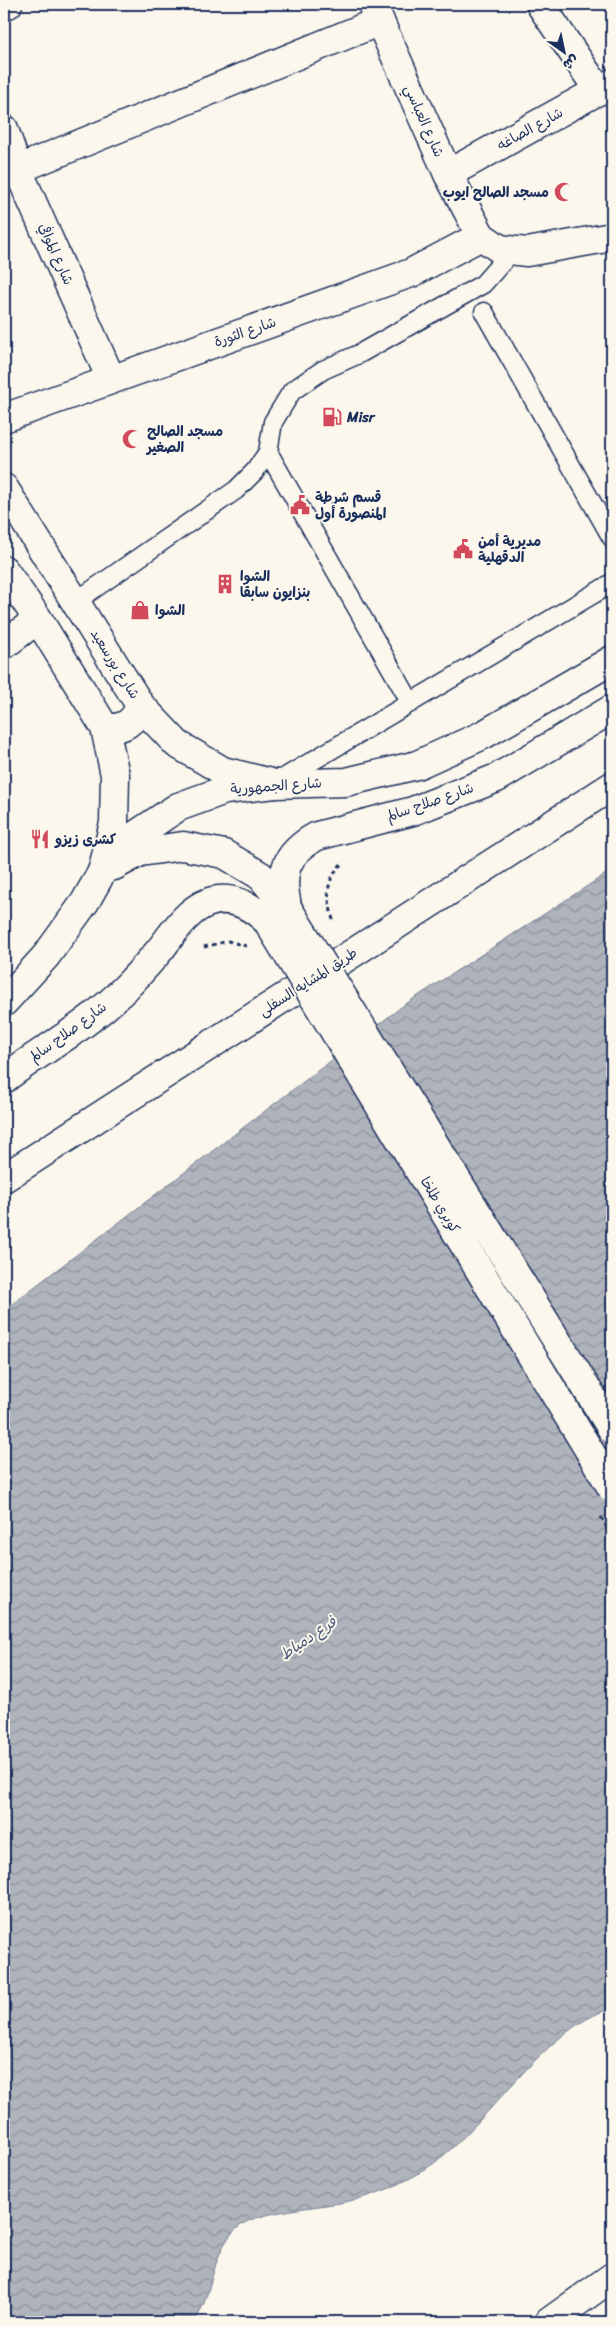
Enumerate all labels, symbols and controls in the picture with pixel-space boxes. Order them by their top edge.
north arrow [538,28,588,78]
text: ش [558,48,584,77]
street label: شارع العباسي [397,81,451,161]
street label: شارع الصاغه [492,100,568,158]
place label: مسجد الصالح ايوب [443,180,549,205]
mosque icon: مسجد الصالح ايوب [553,181,575,203]
street label: شارع الموافي [31,219,81,289]
street label: شارع الثورة [210,310,280,354]
place label: Misr [346,405,376,430]
fuel station icon: Misr [321,406,343,428]
place label: مسجد الصالح الصغير [145,419,223,460]
mosque icon: مسجد الصالح الصغير [121,428,143,450]
place label: قسم شرطة المنصورة أول [315,485,387,526]
public building icon: قسم شرطة المنصورة أول [289,494,311,516]
place label: مديرية أمن الدقهلية [478,529,541,570]
public building icon: مديرية أمن الدقهلية [452,538,474,560]
place label: الشوا بنزايون سابقا [240,564,310,605]
building icon: الشوا بنزايون سابقا [214,573,236,595]
place label: الشوا [155,598,186,623]
shop icon: الشوا [129,599,151,621]
street label: شارع بورسعيد [83,624,147,704]
street label: شارع الجمهورية [229,770,323,802]
street label: شارع صلاح سالم [383,775,477,829]
place label: كشرى زيزو [54,827,117,852]
restaurant icon: كشرى زيزو [29,828,51,850]
street label: طريق المشايه السفلى [253,941,363,1023]
street label: شارع صلاح سالم [24,995,112,1069]
street label: كوبري طلخا [413,1172,467,1238]
water label: فرع دمياط [274,1609,342,1667]

